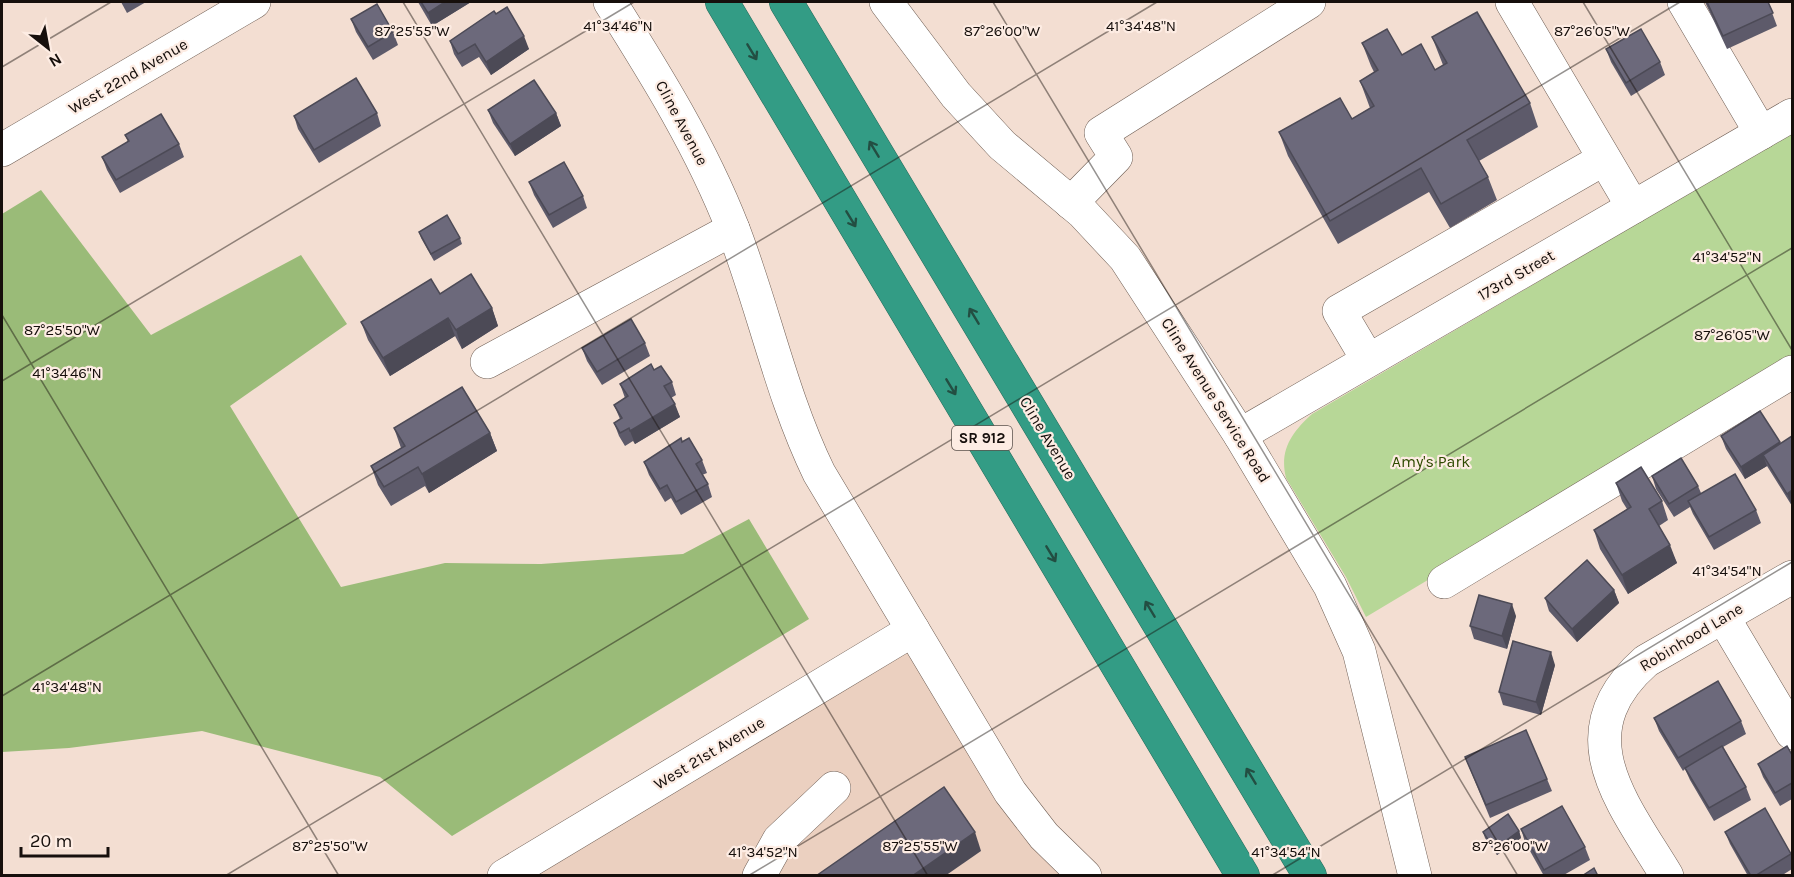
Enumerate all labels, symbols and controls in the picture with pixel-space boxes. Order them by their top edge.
text: 41°34'46"N [583,17,653,35]
text: 41°34'48"N [1106,17,1176,35]
north arrow [18,18,78,78]
text: 87°25'55"W [374,22,450,40]
text: 87°26'00"W [964,22,1041,40]
text: 87°26'05"W [1554,22,1631,40]
street label: West 22nd Avenue [65,34,191,118]
one-way arrow [746,43,758,60]
text: N [46,49,65,72]
street label: Cline Avenue [652,77,712,169]
one-way arrow [867,141,879,158]
one-way arrow [846,210,858,227]
street label: 173rd Street [1474,245,1558,305]
text: 41°34'52"N [1692,248,1762,266]
one-way arrow [968,308,980,325]
street label: Cline Avenue Service Road [1157,314,1275,486]
text: 87°25'50"W [24,321,101,339]
text: 87°26'05"W [1694,326,1771,344]
text: 41°34'46"N [32,364,102,382]
one-way arrow [946,378,958,395]
street label: Cline Avenue [1016,393,1080,483]
road number: SR 912 [952,426,1012,450]
park label: Amy's Park [1392,452,1470,471]
one-way arrow [1046,545,1058,562]
text: 41°34'54"N [1692,562,1762,580]
street label: Robinhood Lane [1636,599,1746,675]
one-way arrow [1144,601,1156,618]
text: 41°34'48"N [32,678,102,696]
street label: West 21st Avenue [650,712,768,794]
one-way arrow [1244,768,1256,785]
scale bar [21,820,108,858]
text: 20 m [30,830,72,852]
text: 87°25'50"W [292,837,369,855]
text: 87°25'55"W [882,837,958,855]
text: 87°26'00"W [1472,837,1549,855]
text: 41°34'52"N [728,843,798,861]
text: 41°34'54"N [1251,843,1321,861]

